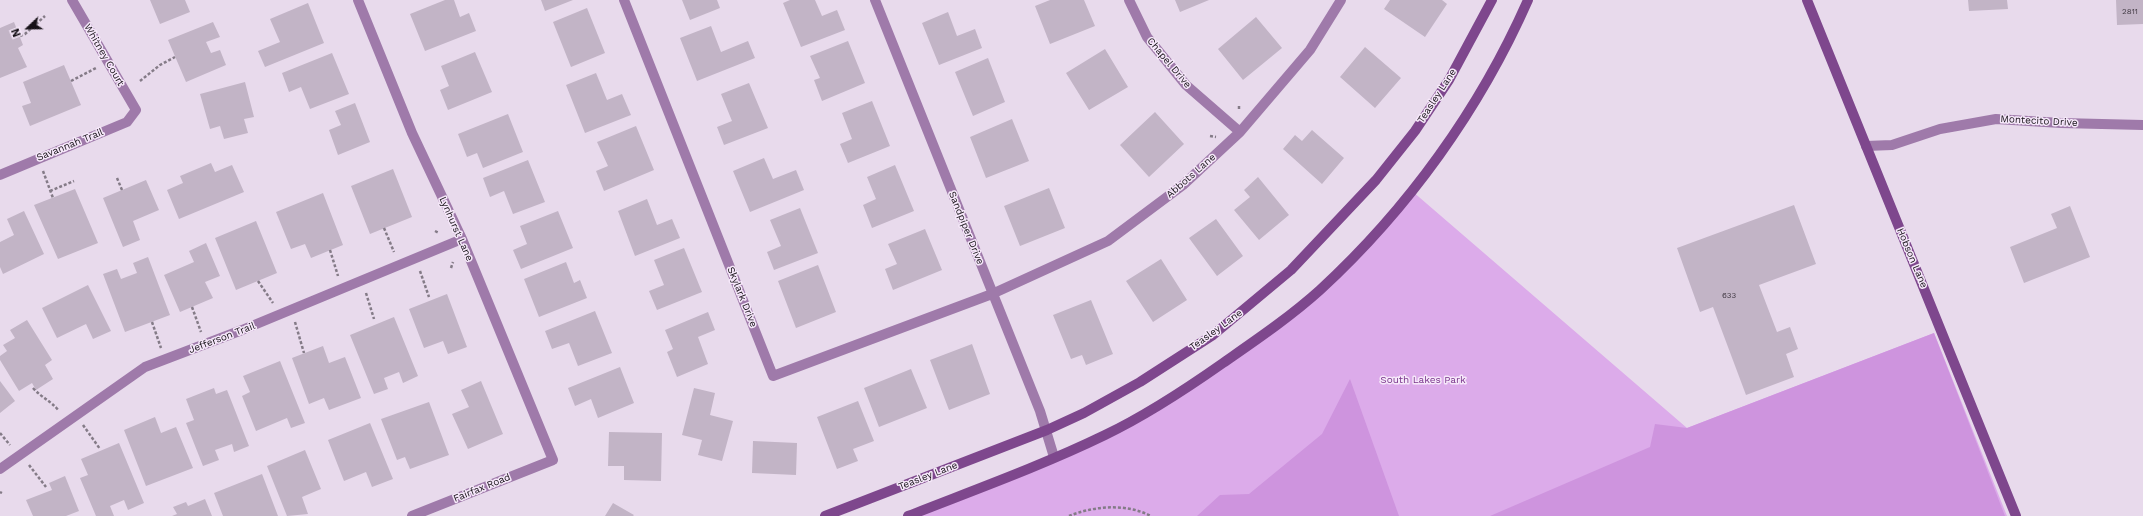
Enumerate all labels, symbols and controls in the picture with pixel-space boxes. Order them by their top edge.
house number: 2811 [2122,7,2138,17]
north arrow [8,8,48,48]
street label: Whitney Court [81,22,127,88]
text: N [9,26,24,39]
street label: Chapel Drive [1144,35,1194,91]
street label: Teasley Lane [1415,67,1459,125]
street label: Montecito Drive [2000,113,2078,129]
street label: Savannah Trail [35,126,105,164]
street label: Abbots Lane [1164,151,1218,201]
street label: Sandpiper Drive [946,190,986,266]
street label: Lynhurst Lane [436,195,476,263]
street label: Hobson Lane [1894,226,1930,290]
street label: Skylark Drive [724,265,760,329]
house number: 633 [1722,291,1736,301]
street label: Teasley Lane [1187,307,1245,353]
street label: Jefferson Trail [187,320,257,356]
park label: South Lakes Park [1380,374,1466,386]
street label: Teasley Lane [897,459,959,493]
street label: Fairfax Road [452,471,512,505]

